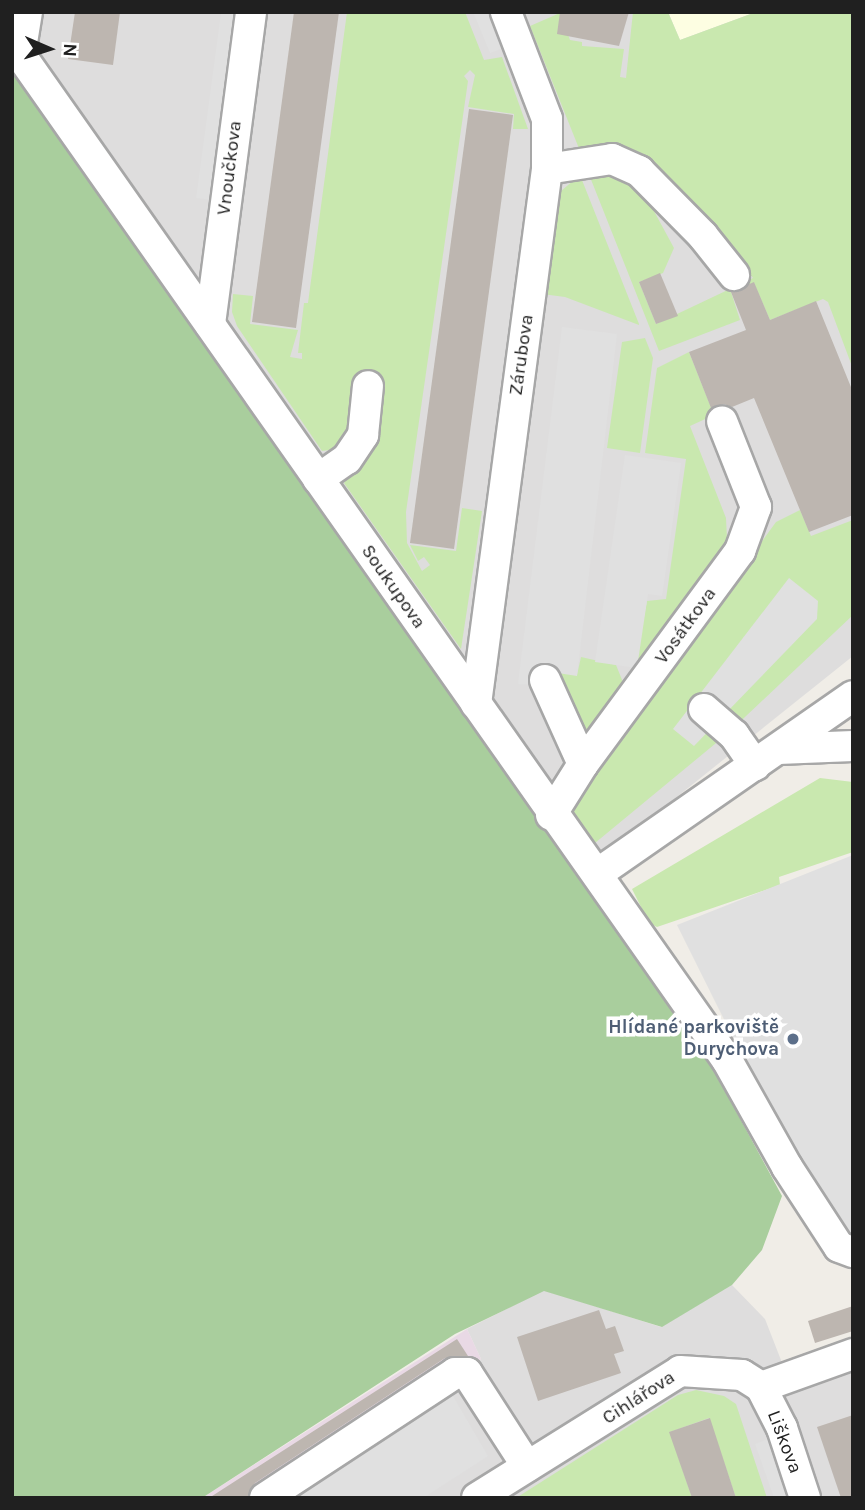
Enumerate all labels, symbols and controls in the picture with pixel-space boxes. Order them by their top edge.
north arrow [14,14,84,84]
text: N [59,43,81,57]
street label: Vnoučkova [213,119,247,217]
street label: Zárubova [505,313,539,397]
street label: Soukupova [356,541,430,633]
street label: Vosátkova [651,583,721,669]
place label: Hlídané parkoviště Durychova [608,1017,779,1061]
marker: Hlídané parkoviště Durychova [785,1031,801,1047]
street label: Cihlářova [598,1366,680,1430]
street label: Liškova [762,1407,806,1477]

